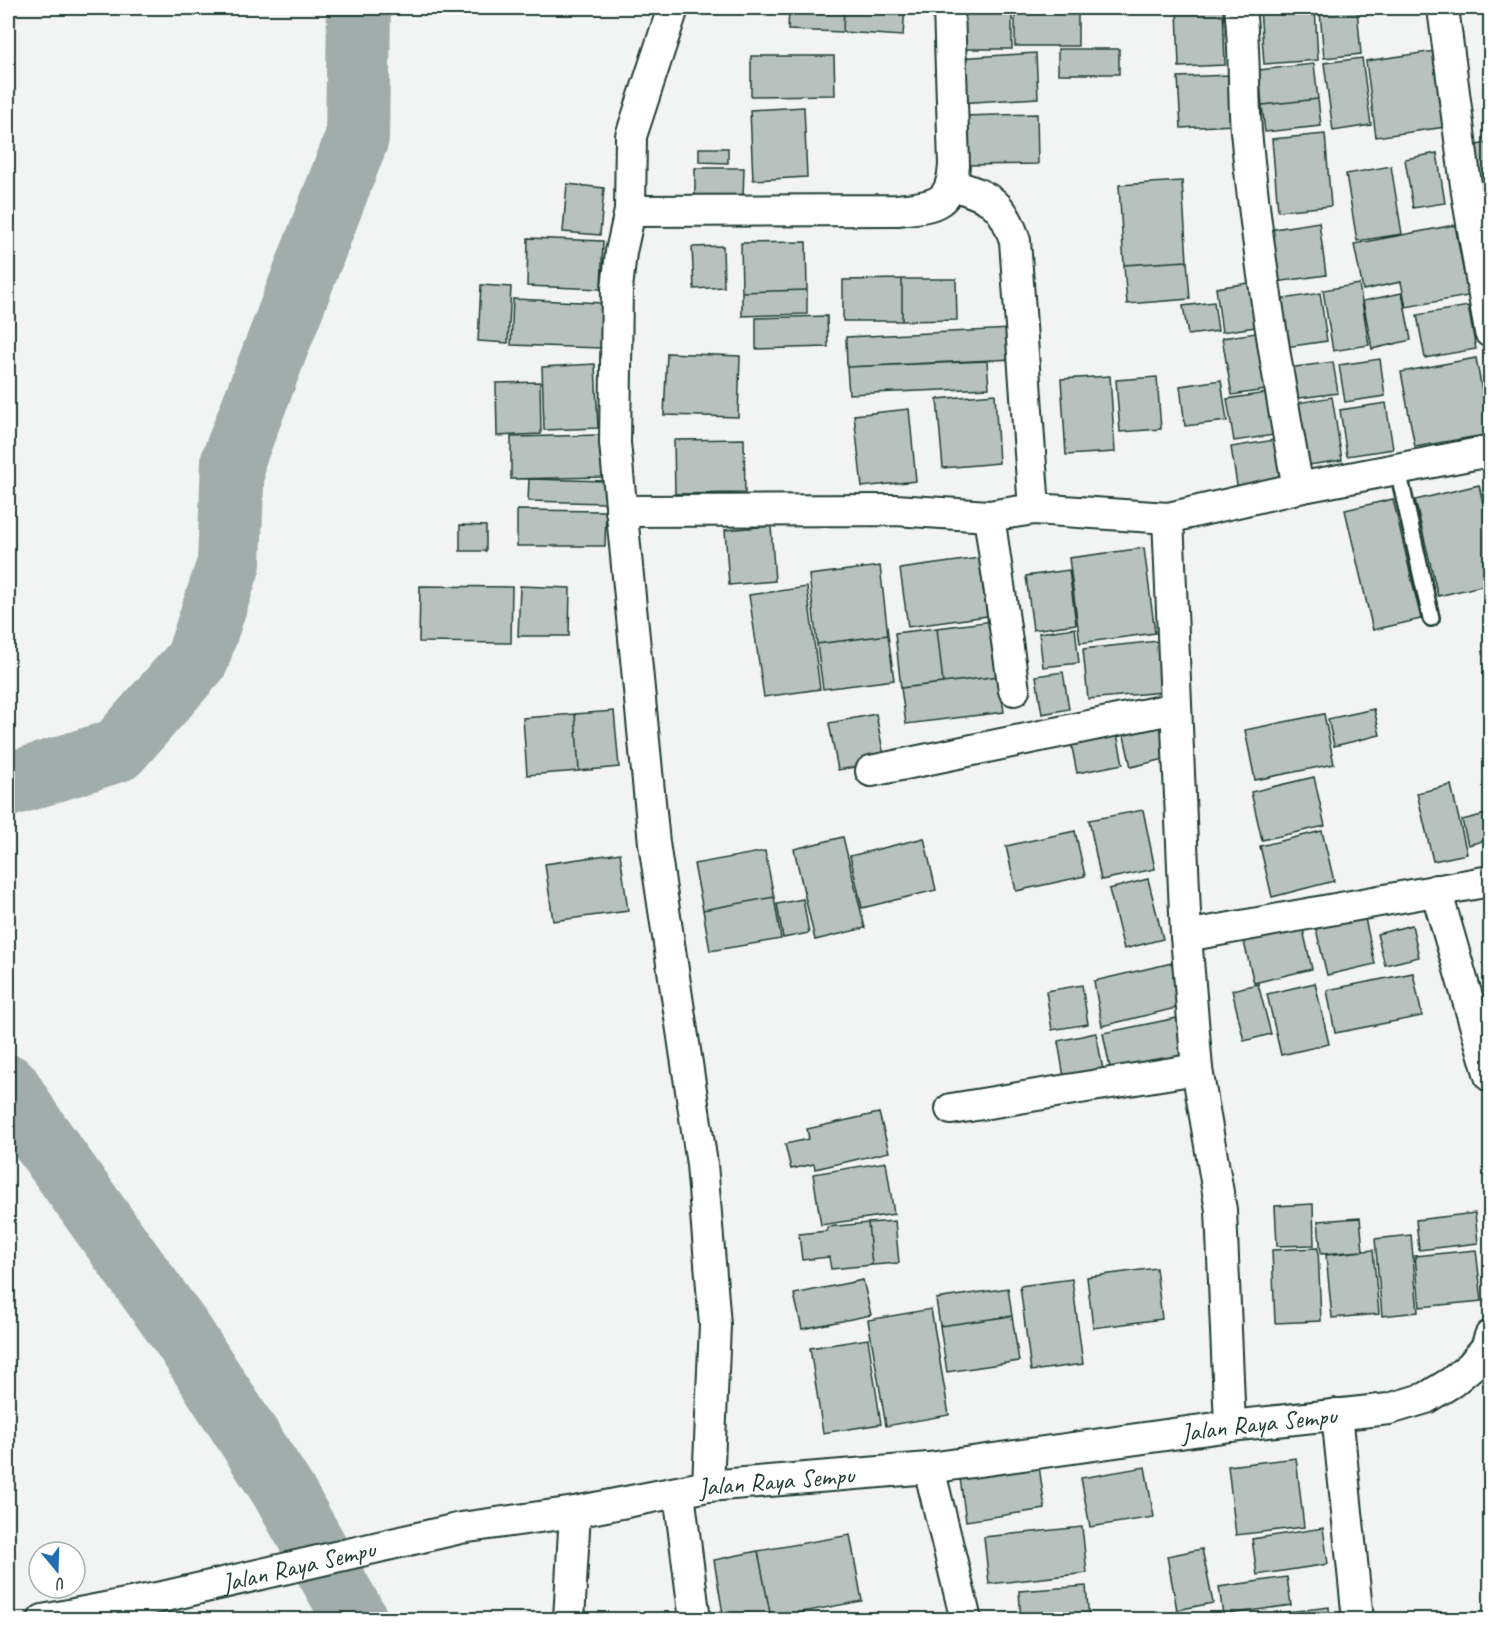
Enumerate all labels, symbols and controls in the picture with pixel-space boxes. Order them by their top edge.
street label: Jalan Raya Sempu [1177,1398,1340,1449]
street label: Jalan Raya Sempu [693,1458,857,1505]
street label: Jalan Raya Sempu [216,1532,380,1600]
north arrow [27,1540,87,1600]
text: U [52,1573,68,1595]

